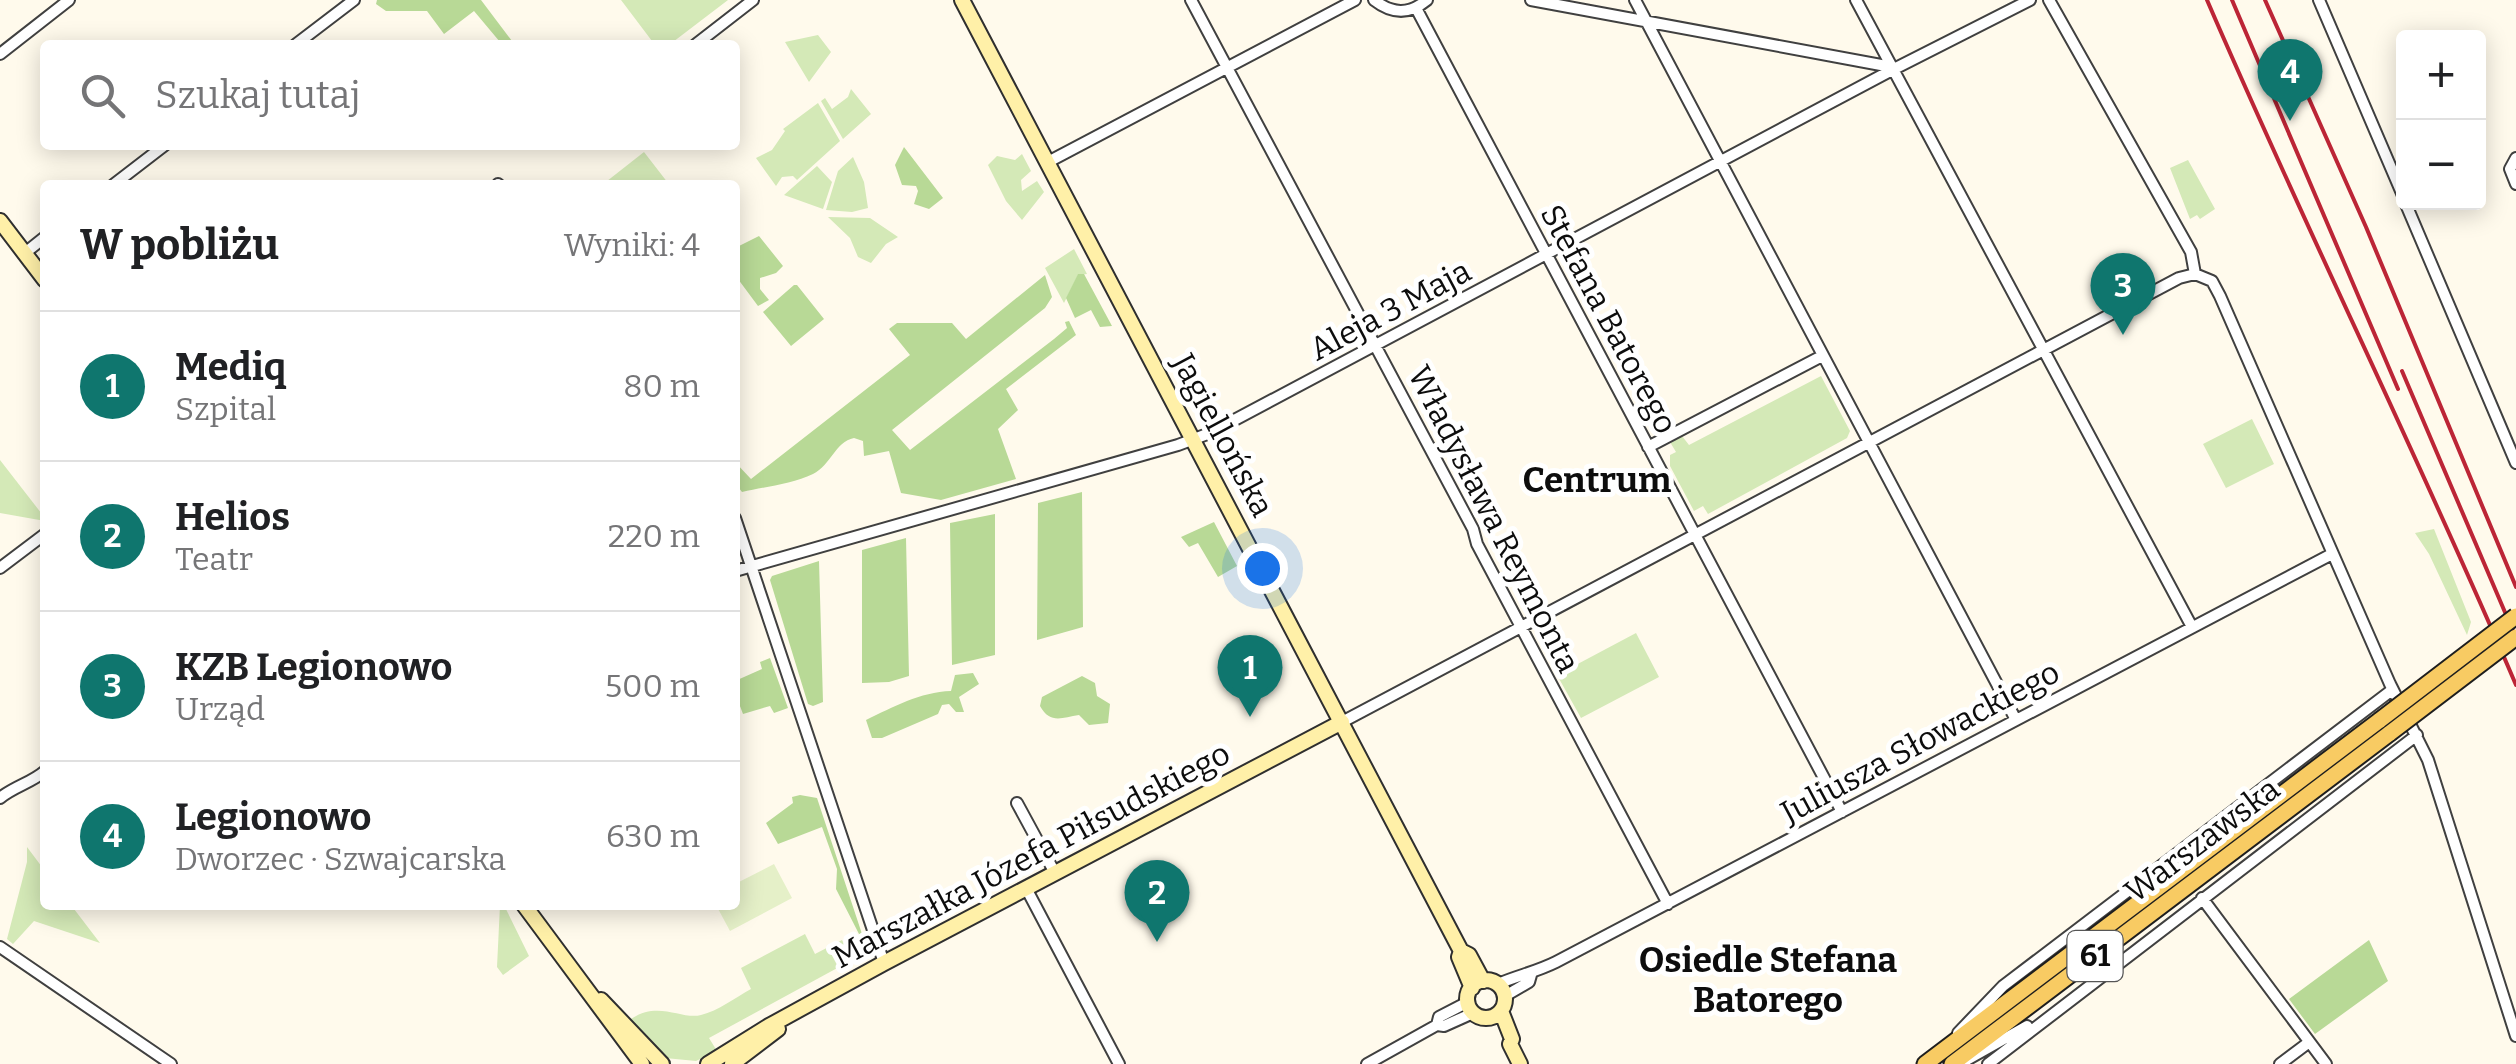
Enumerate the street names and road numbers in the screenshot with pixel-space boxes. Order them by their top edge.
street label: Stefana Batorego [1533,198,1685,440]
street label: Aleja 3 Maja [1303,252,1477,368]
street label: Jagiellońska [1164,346,1282,523]
street label: Władysława Reymonta [1400,359,1588,679]
street label: Juliusza Słowackiego [1773,653,2066,832]
street label: Marszałka Józefa Piłsudskiego [826,734,1236,976]
street label: Warszawska [2117,770,2287,910]
road number: 61 [2068,931,2122,981]

